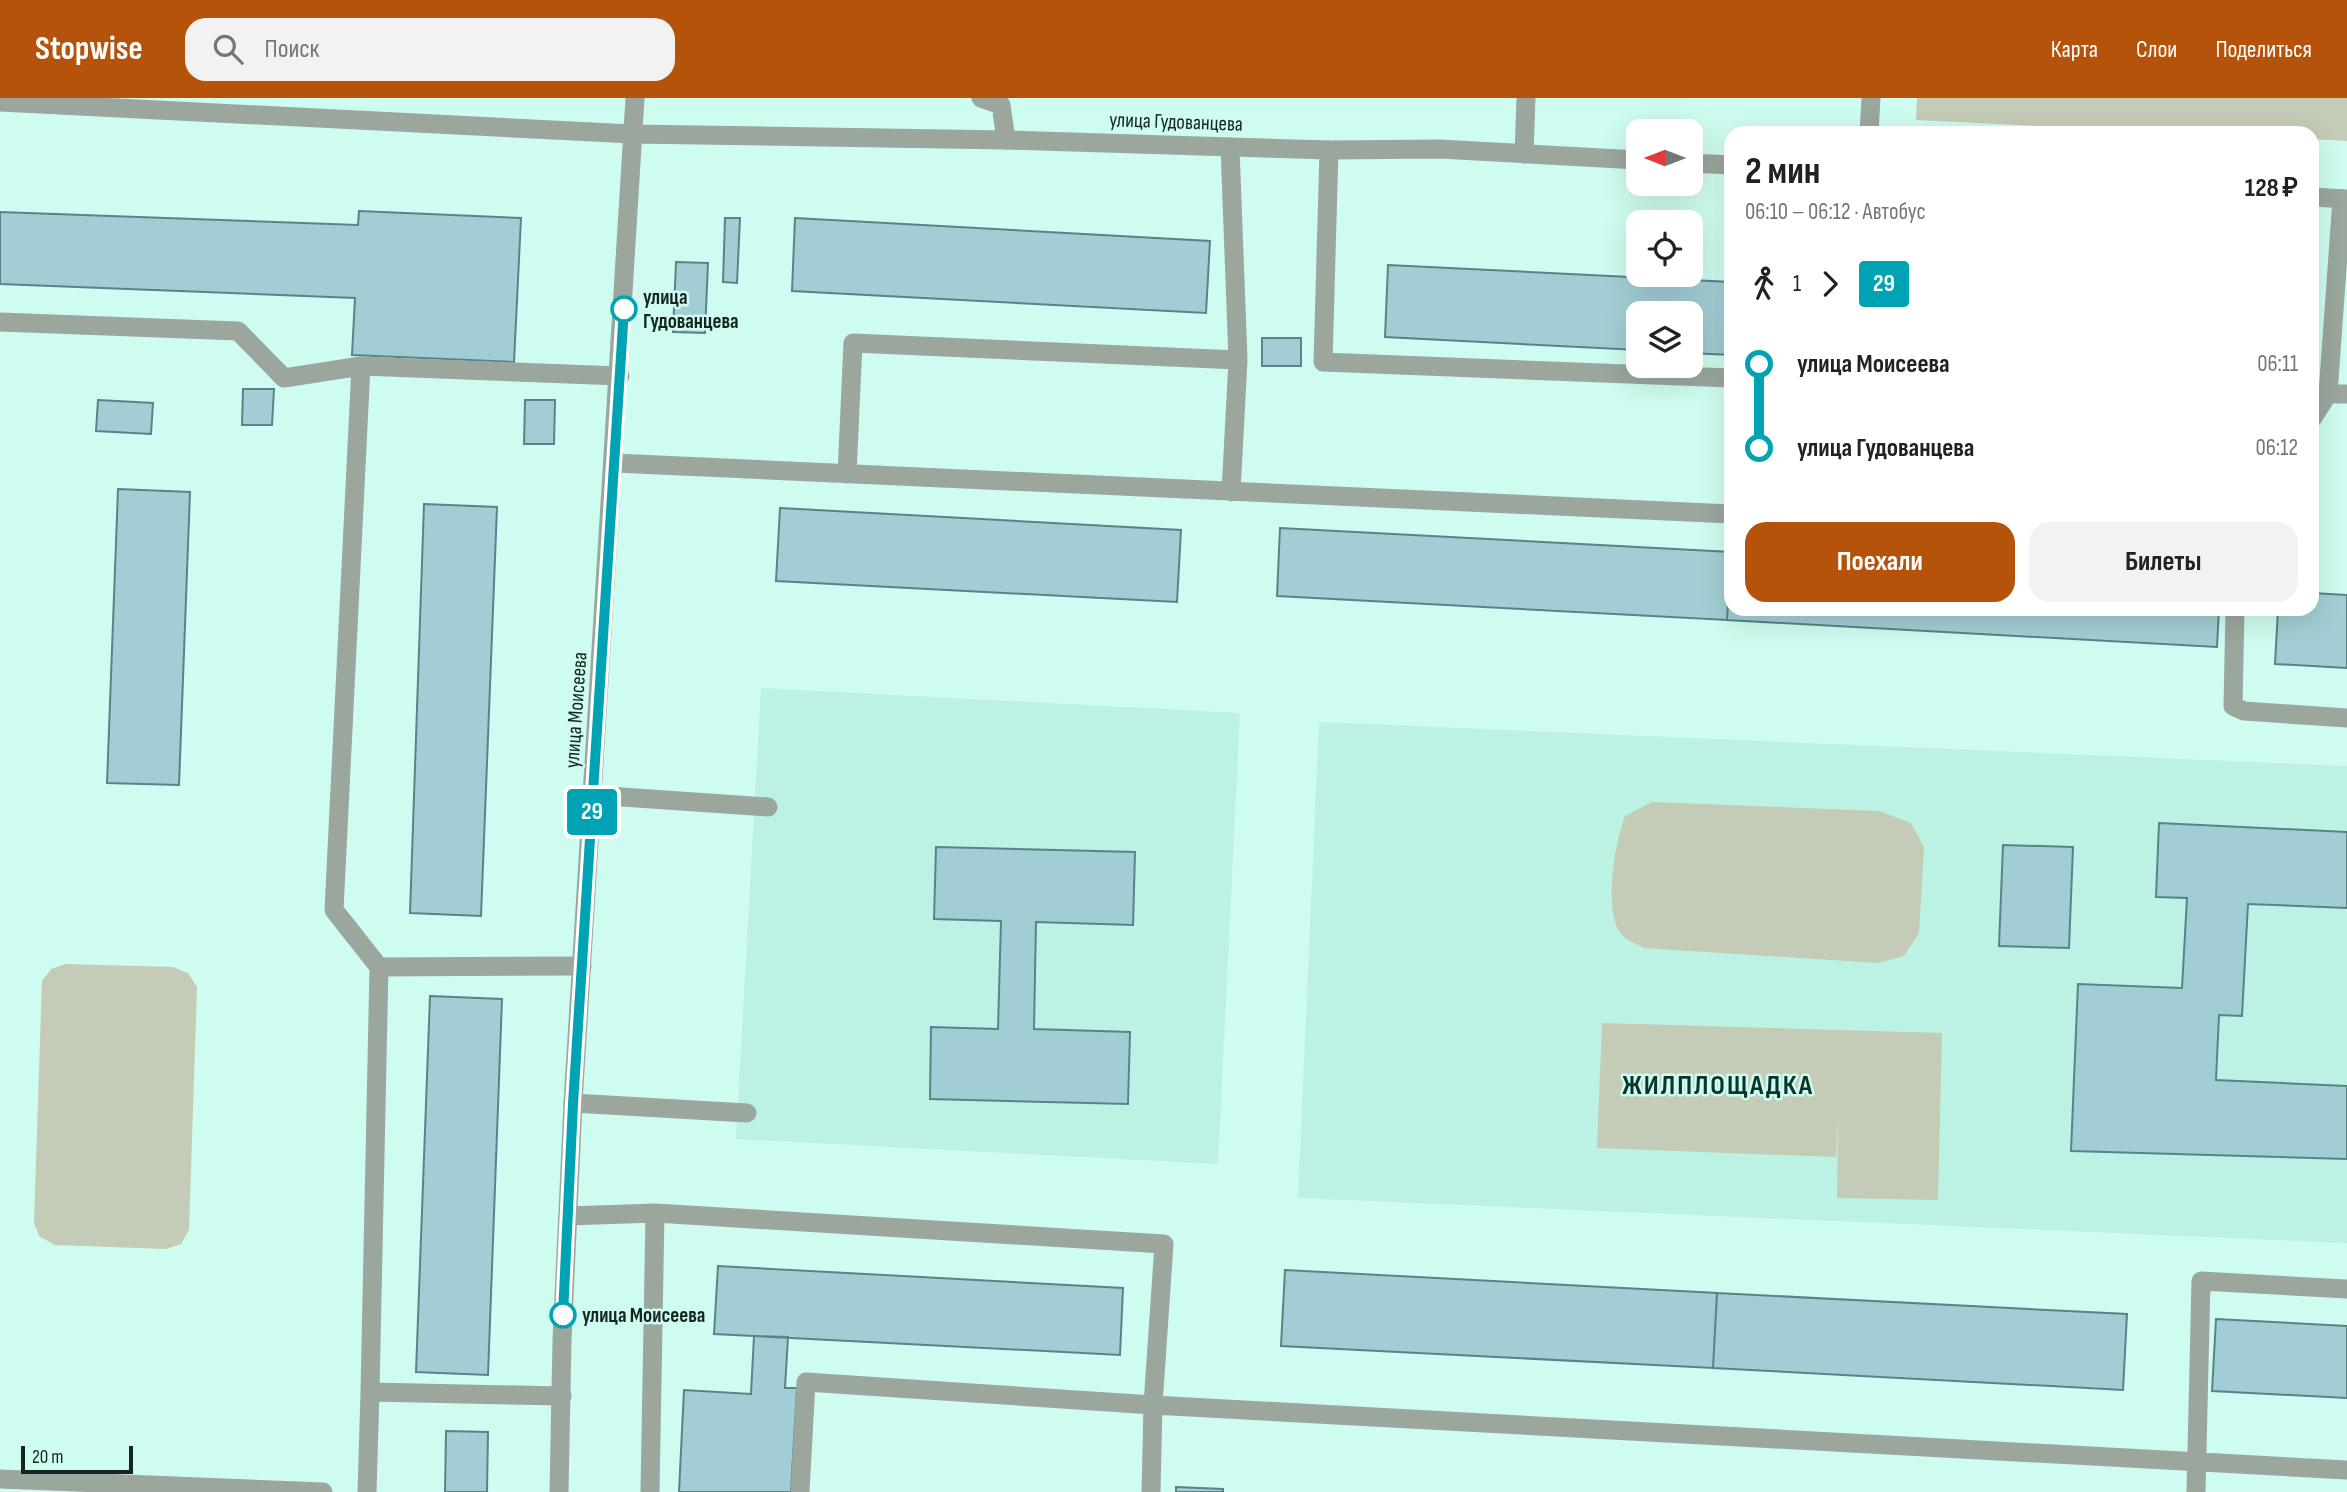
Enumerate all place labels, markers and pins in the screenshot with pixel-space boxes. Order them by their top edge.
place label: улица Гудованцева [643,285,739,334]
marker: улица Гудованцева [611,296,637,322]
marker: улица Моисеева [550,1302,576,1328]
place label: улица Моисеева [582,1303,705,1328]

